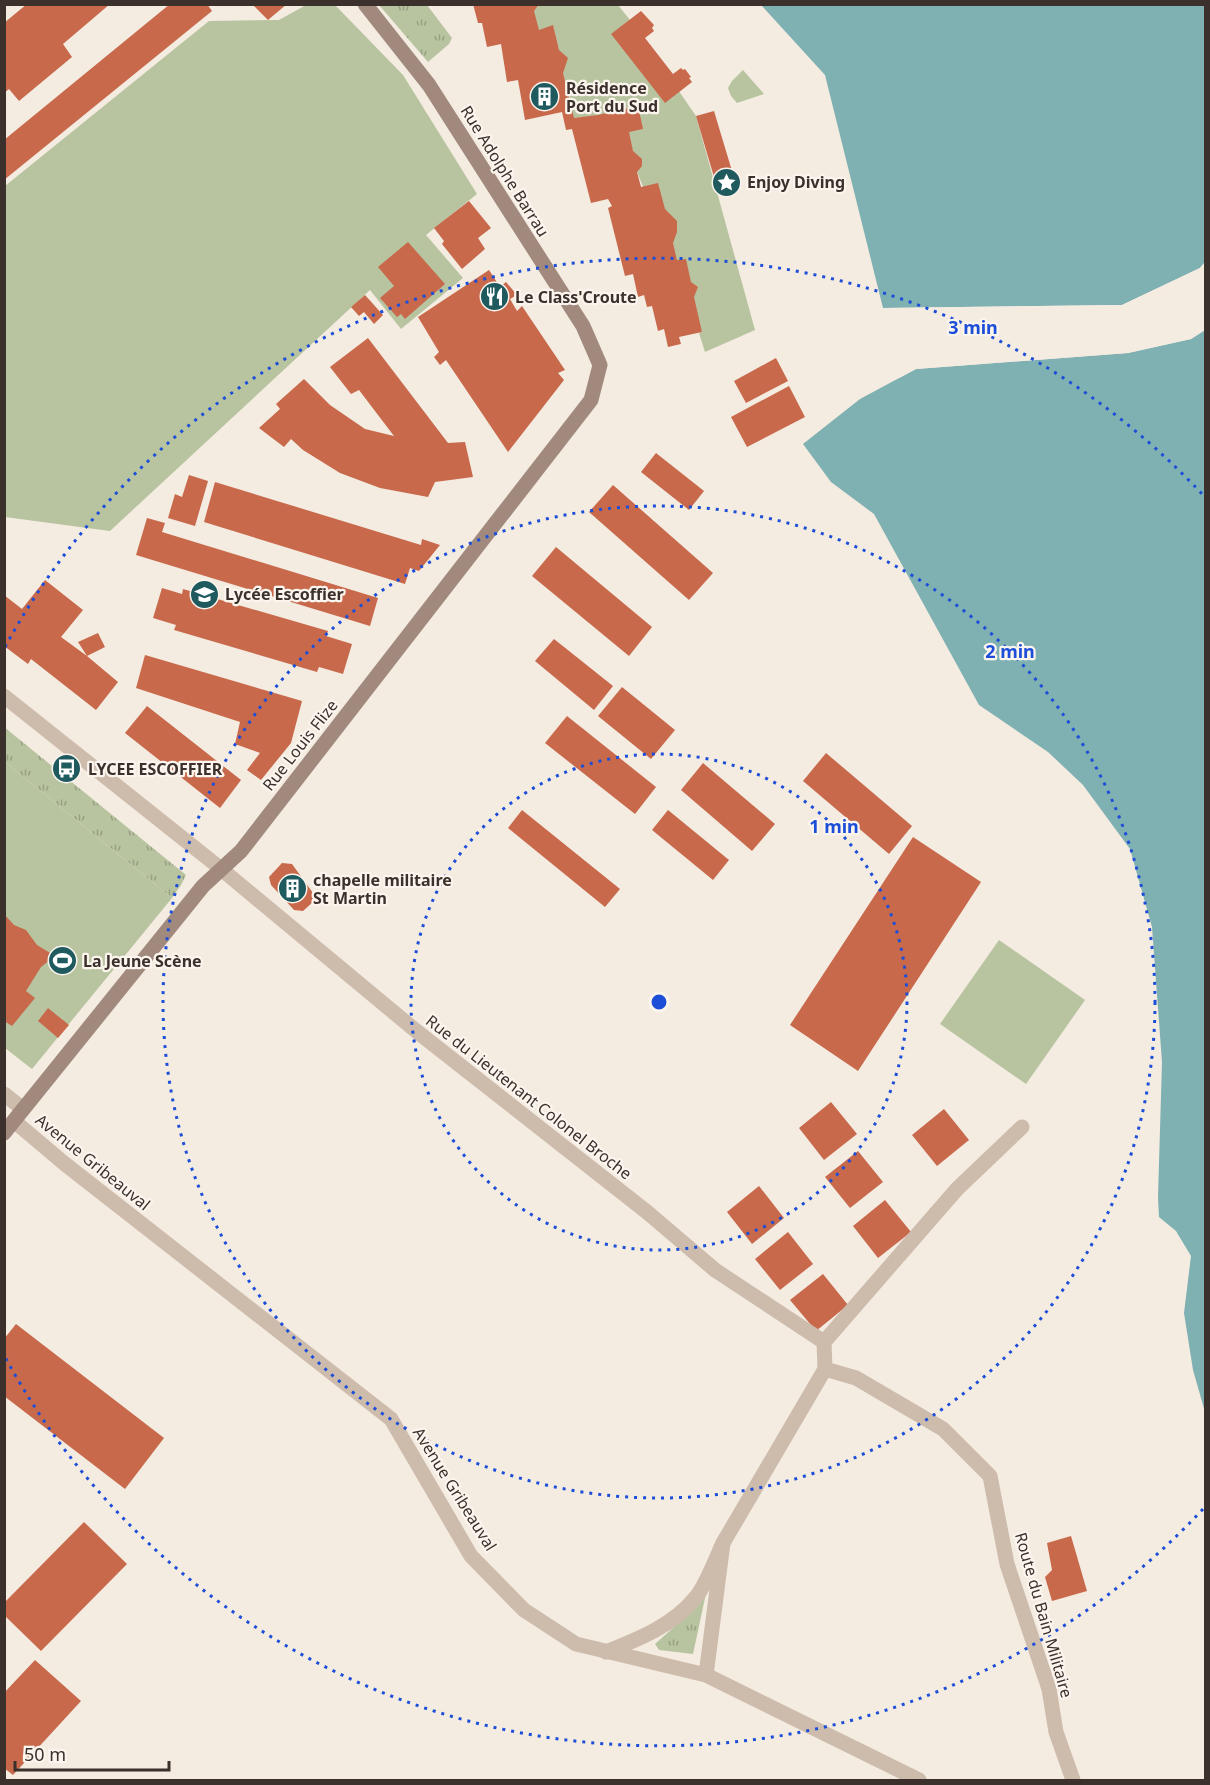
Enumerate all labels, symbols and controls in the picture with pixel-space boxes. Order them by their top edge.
place label: Résidence Port du Sud [566,77,658,117]
building icon: Résidence Port du Sud [529,81,561,113]
street label: Rue Adolphe Barrau [456,101,554,241]
place icon: Enjoy Diving [710,166,742,198]
place label: Enjoy Diving [747,171,845,193]
restaurant icon: Le Class'Croute [478,281,510,313]
place label: Le Class'Croute [515,286,637,308]
text: 3 min [948,315,998,339]
school or university icon: Lycée Escoffier [188,578,220,610]
place label: Lycée Escoffier [225,583,344,605]
text: 2 min [985,639,1035,663]
street label: Rue Louis Flize [257,695,343,795]
bus stop icon: LYCEE ESCOFFIER [51,753,83,785]
place label: LYCEE ESCOFFIER [88,758,223,780]
text: 1 min [809,814,859,838]
place label: chapelle militaire St Martin [313,869,452,909]
building icon: chapelle militaire St Martin [276,873,308,905]
sports icon: La Jeune Scène [46,945,78,977]
place label: La Jeune Scène [83,950,202,972]
centre of rings [649,992,669,1012]
street label: Rue du Lieutenant Colonel Broche [422,1010,636,1184]
street label: Avenue Gribeauval [31,1109,155,1215]
street label: Avenue Gribeauval [408,1423,502,1555]
street label: Route du Bain Militaire [1010,1530,1078,1700]
scale bar [15,1734,170,1772]
text: 50 m [24,1742,66,1766]

